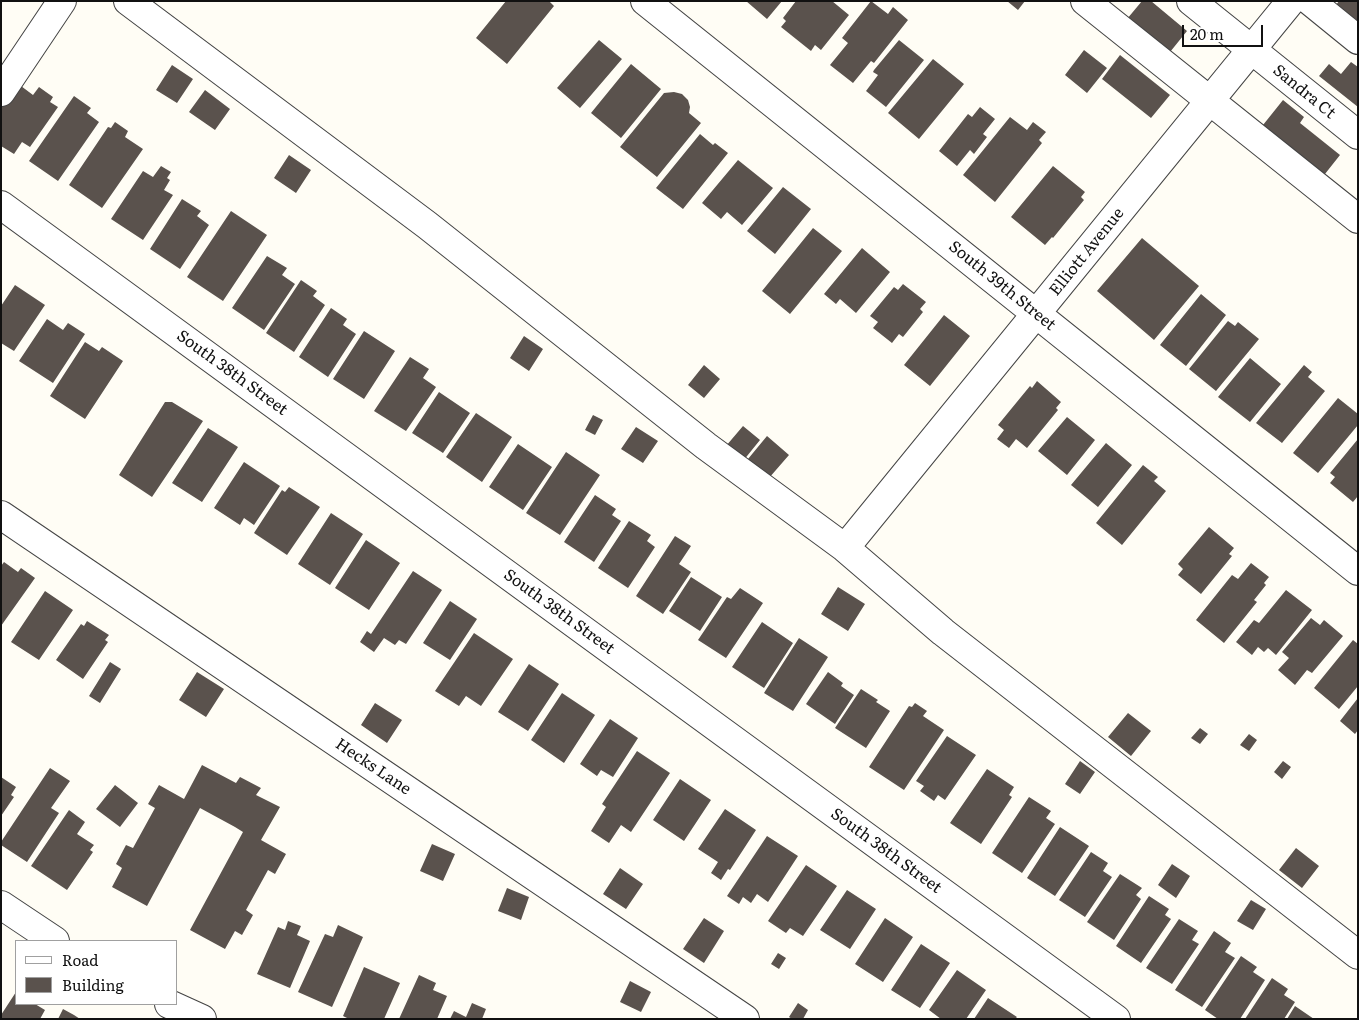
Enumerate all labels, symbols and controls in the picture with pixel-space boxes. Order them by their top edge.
scale bar [1184,15,1265,47]
text: 20 m [1190,22,1224,45]
street label: Sandra Ct [1269,61,1339,123]
street label: Elliott Avenue [1046,204,1128,300]
street label: South 39th Street [945,237,1059,335]
street label: South 38th Street [173,326,291,420]
street label: South 38th Street [500,565,618,659]
street label: Hecks Lane [332,735,414,799]
street label: South 38th Street [827,804,945,898]
legend [15,940,178,1005]
text: Road [62,948,98,971]
text: Building [62,973,124,996]

